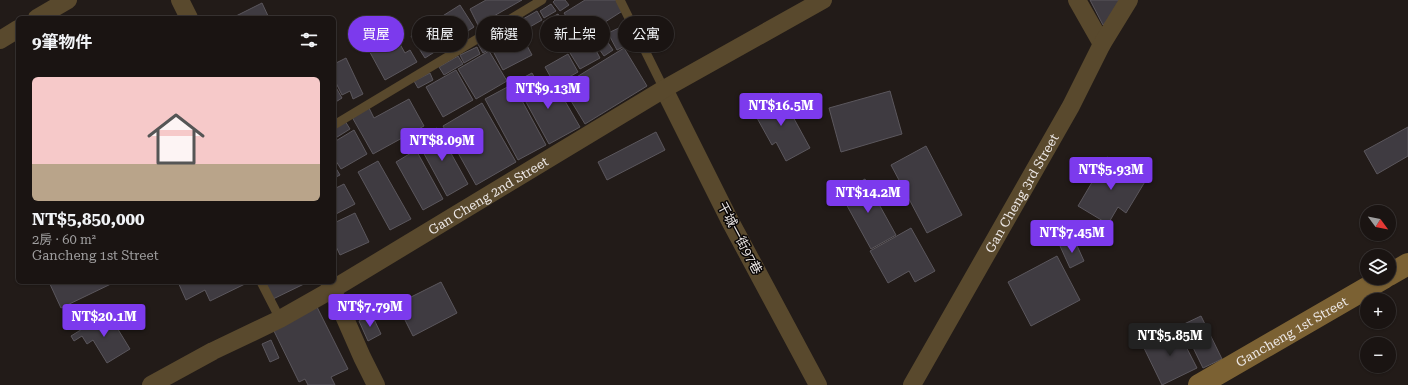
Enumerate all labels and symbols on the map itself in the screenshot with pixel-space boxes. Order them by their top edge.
pin: NT$9.13M [507,76,589,110]
pin: NT$16.5M [740,93,822,127]
pin: NT$8.09M [401,128,483,162]
street label: Gan Cheng 3rd Street [982,131,1061,255]
street label: Gan Cheng 2nd Street [425,153,551,237]
pin: NT$5.93M [1070,157,1152,191]
pin: NT$14.2M [827,180,909,214]
street label: 干城一街97巷 [715,199,765,277]
north arrow [1360,205,1396,241]
pin: NT$7.45M [1031,220,1113,254]
street label: Gancheng 1st Street [1233,293,1350,370]
pin: NT$7.79M [329,294,411,328]
pin: NT$20.1M [63,304,145,338]
pin: NT$5.85M [1129,323,1211,357]

